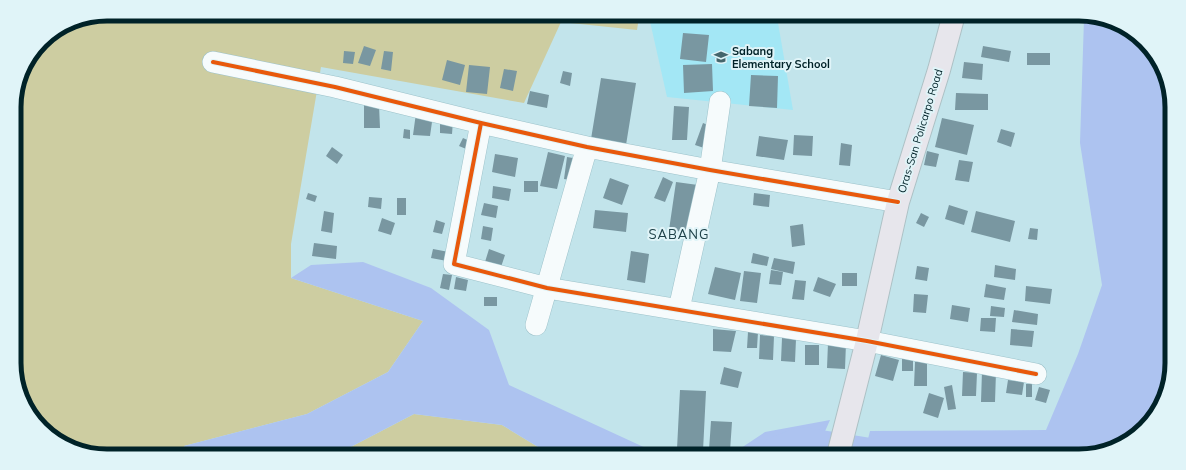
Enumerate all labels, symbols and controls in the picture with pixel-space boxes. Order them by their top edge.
place label: Sabang Elementary School [732,44,830,71]
school or university icon: Sabang Elementary School [713,49,729,65]
street label: Oras-San Policarpo Road [894,67,946,195]
district label: SABANG [648,226,710,242]

